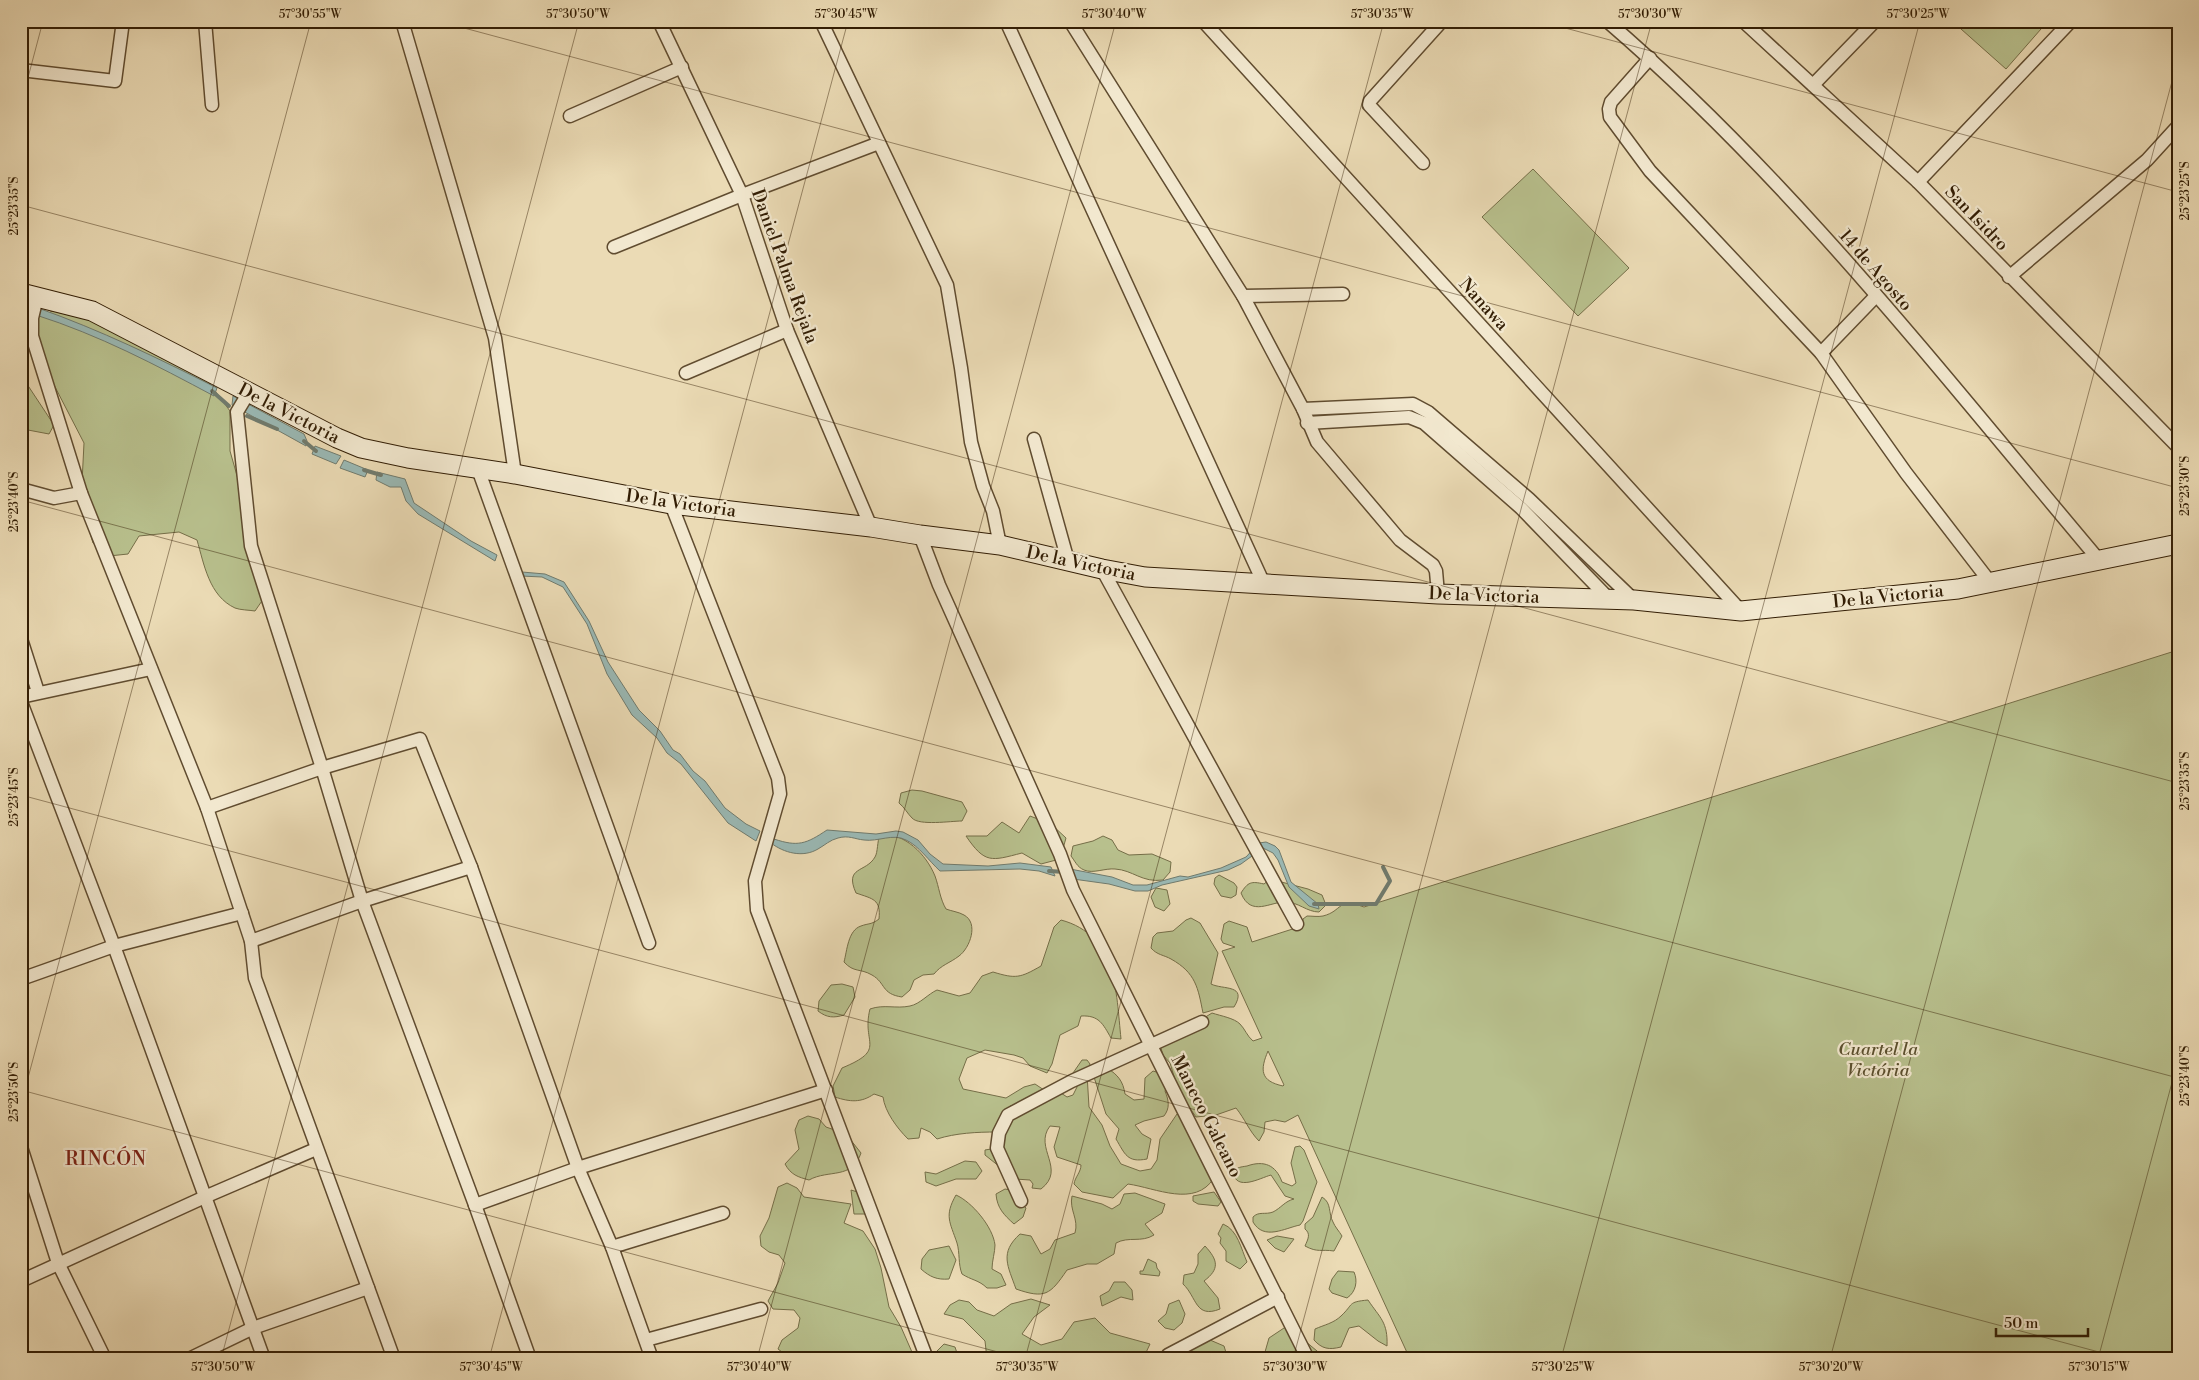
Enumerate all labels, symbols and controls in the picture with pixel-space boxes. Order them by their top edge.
text: 57°30'55"W [279,7,342,22]
text: 57°30'50"W [546,7,611,22]
text: 57°30'45"W [814,7,879,22]
text: 57°30'40"W [1082,7,1147,22]
text: 57°30'35"W [1351,7,1414,22]
text: 57°30'30"W [1618,7,1683,22]
text: 57°30'25"W [1887,7,1951,22]
text: 25°23'25"S [2178,161,2193,221]
text: 25°23'35"S [7,176,22,235]
street label: San Isidro [1940,181,2014,256]
street label: Daniel Palma Rejala [746,186,824,348]
street label: 14 de Agosto [1834,225,1917,316]
street label: Nanawa [1454,273,1514,336]
street label: De la Victoria [234,378,344,449]
text: 25°23'30"S [2178,456,2193,516]
text: 25°23'40"S [7,472,22,532]
street label: De la Victoria [624,484,738,523]
street label: De la Victoria [1024,541,1139,586]
street label: De la Victoria [1832,579,1945,614]
street label: De la Victoria [1428,582,1541,609]
text: 25°23'35"S [2178,751,2193,810]
text: 25°23'45"S [7,767,22,827]
park label: Cuartel la Victória [1838,1038,1919,1082]
text: 25°23'40"S [2178,1046,2193,1106]
street label: Maneco Galeano [1166,1051,1247,1181]
text: 25°23'50"S [7,1062,22,1122]
district label: RINCÓN [65,1146,147,1171]
scale bar [1996,1305,2089,1337]
text: 50 m [2004,1314,2038,1333]
text: 57°30'50"W [191,1360,256,1375]
text: 57°30'45"W [459,1360,524,1375]
text: 57°30'40"W [727,1360,792,1375]
text: 57°30'35"W [996,1360,1059,1375]
text: 57°30'30"W [1263,1360,1328,1375]
text: 57°30'25"W [1532,1360,1596,1375]
text: 57°30'20"W [1799,1360,1864,1375]
text: 57°30'15"W [2068,1360,2131,1375]

